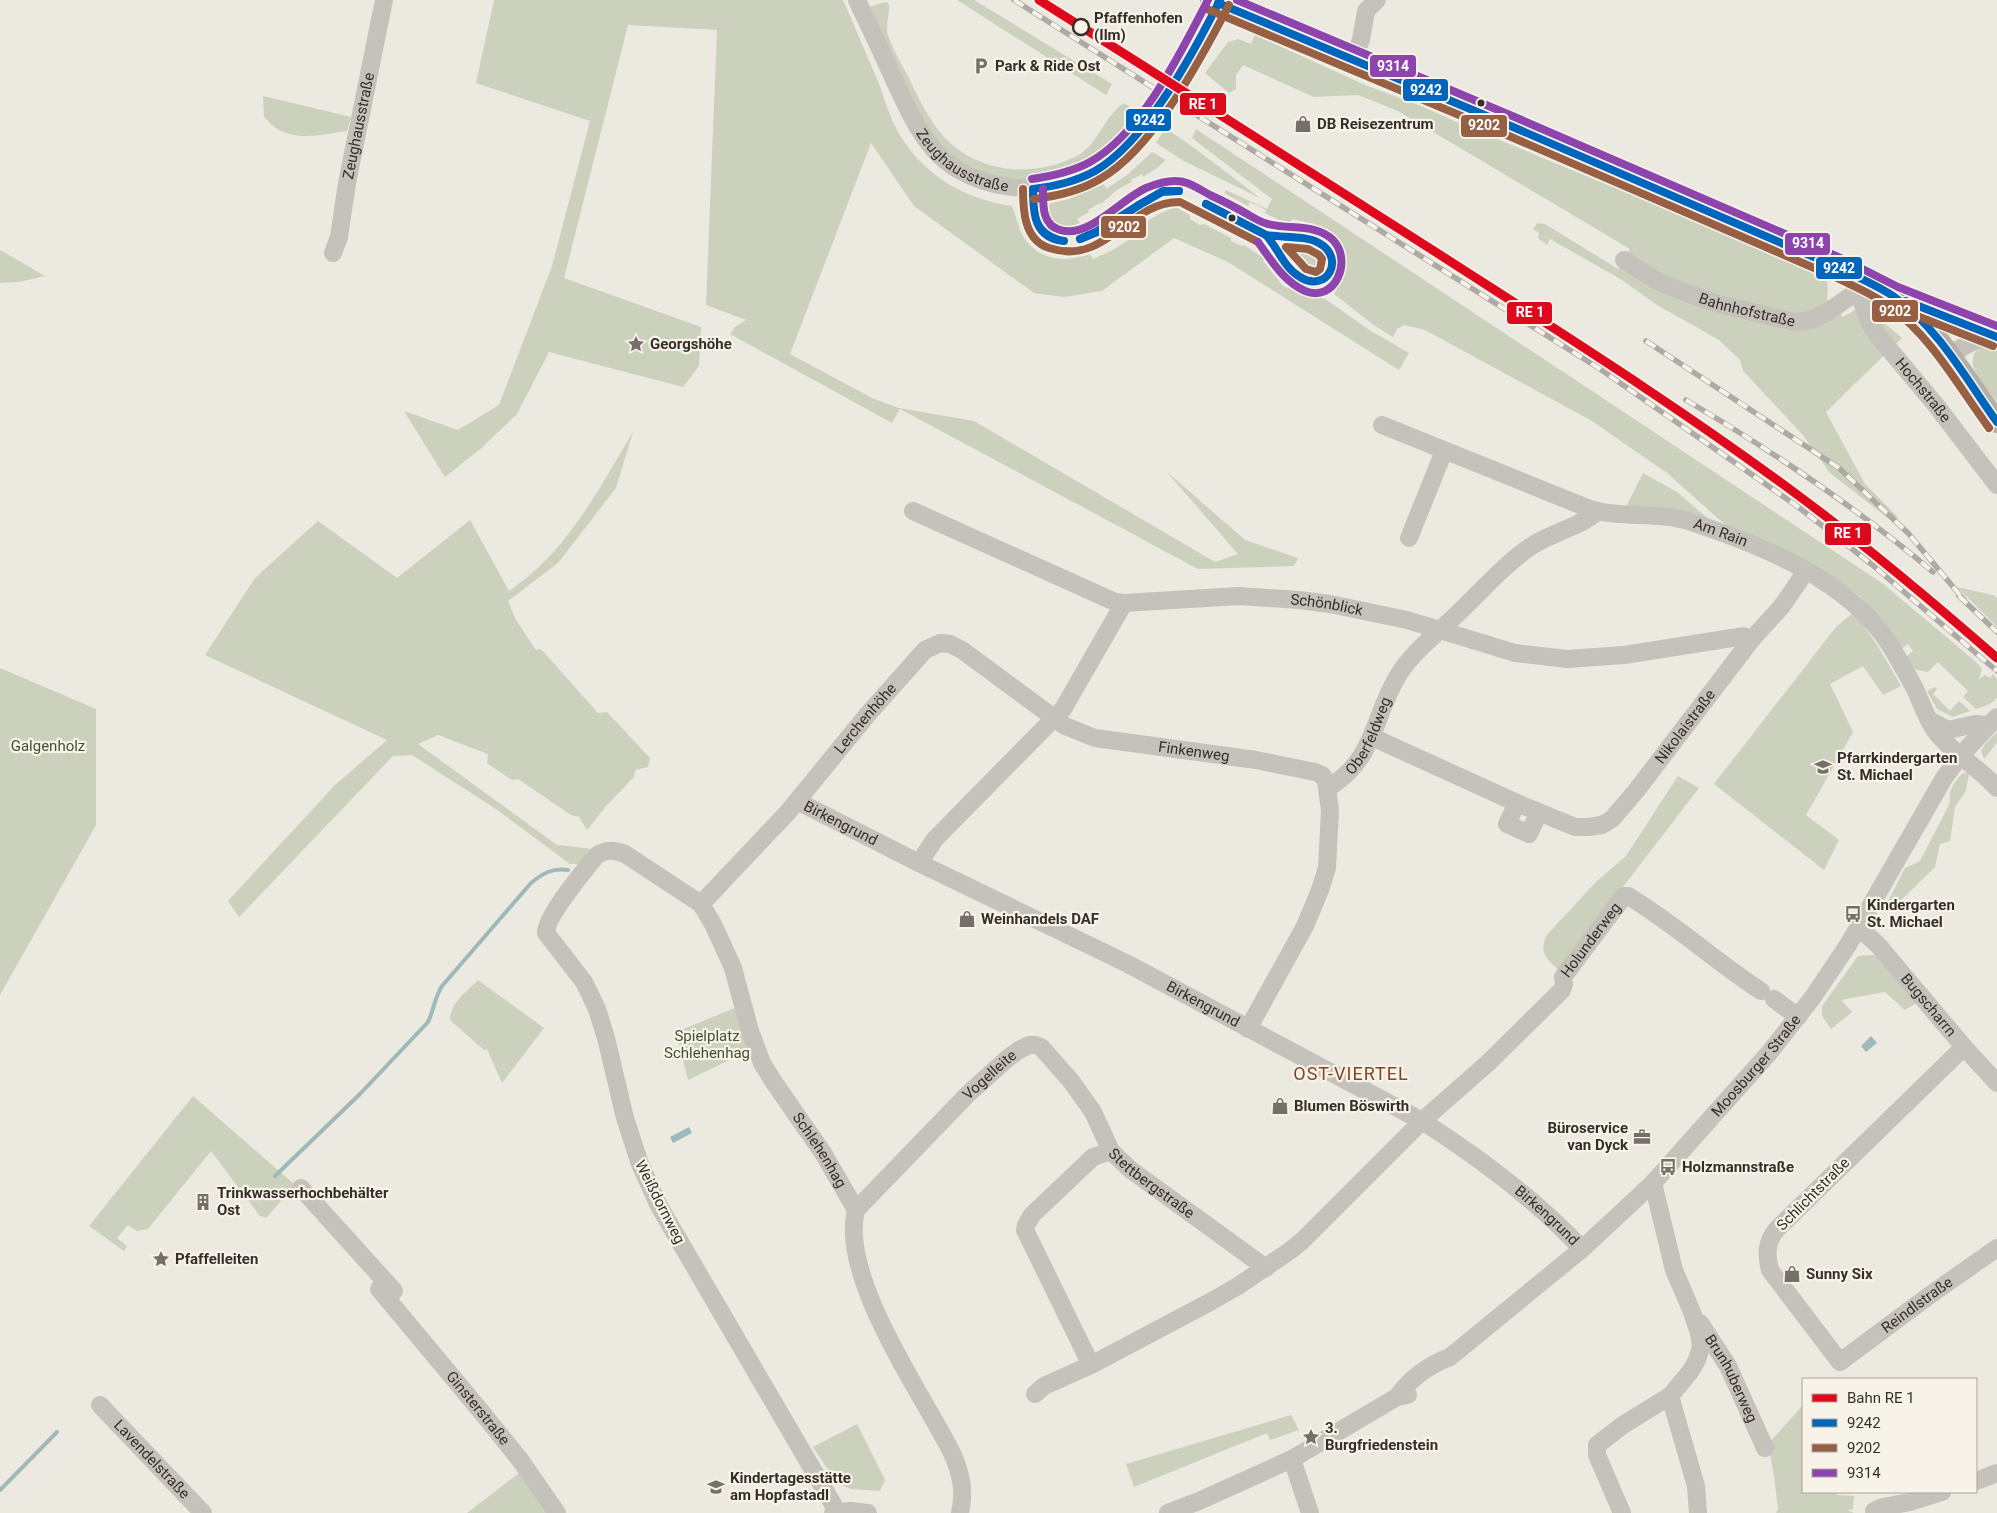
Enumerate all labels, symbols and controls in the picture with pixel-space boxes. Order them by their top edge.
place label: Pfaffenhofen (Ilm) [1094,9,1183,44]
marker: Pfaffenhofen (Ilm) [1072,18,1090,36]
line badge: 9314 [1369,54,1417,78]
parking icon: Park & Ride Ost [971,56,991,76]
place label: Park & Ride Ost [995,57,1100,75]
text: 9314 [1377,58,1409,74]
street label: Zeughausstraße [339,71,378,181]
line badge: 9242 [1402,78,1449,102]
text: 9242 [1410,82,1442,98]
line badge: RE 1 [1179,92,1227,116]
text: RE 1 [1189,96,1217,112]
unlabelled marker [1476,98,1486,108]
line badge: 9242 [1125,108,1172,132]
text: 9242 [1133,112,1165,128]
shop icon: DB Reisezentrum [1293,114,1313,134]
line badge: 9202 [1460,114,1508,138]
place label: DB Reisezentrum [1317,115,1434,133]
text: 9202 [1468,117,1500,133]
street label: Zeughausstraße [912,125,1010,196]
unlabelled marker [1227,213,1237,223]
line badge: 9202 [1100,215,1147,239]
text: 9202 [1108,219,1140,235]
line badge: 9314 [1784,232,1831,256]
text: 9314 [1792,235,1824,251]
line badge: 9242 [1815,256,1863,280]
text: 9242 [1823,260,1855,276]
street label: Bahnhofstraße [1696,289,1797,331]
line badge: 9202 [1871,299,1919,323]
line badge: RE 1 [1506,301,1553,325]
text: 9202 [1879,303,1911,319]
text: RE 1 [1516,304,1544,320]
place icon: Georgshöhe [626,334,646,354]
place label: Georgshöhe [650,335,732,353]
street label: Hochstraße [1891,354,1955,426]
street label: Am Rain [1691,515,1750,551]
line badge: RE 1 [1824,522,1872,546]
text: RE 1 [1834,525,1862,541]
street label: Schönblick [1290,590,1365,620]
street label: Lerchenhöhe [830,680,900,757]
street label: Nikolaistraße [1651,686,1719,767]
street label: Oberfeldweg [1342,694,1395,778]
park label: Galgenholz [11,737,85,755]
street label: Finkenweg [1157,738,1231,765]
place label: Pfarrkindergarten St. Michael [1837,749,1957,784]
school or university icon: Pfarrkindergarten St. Michael [1813,757,1833,777]
street label: Birkengrund [801,797,881,849]
place label: Kindergarten St. Michael [1867,896,1955,931]
street label: Holunderweg [1557,899,1625,981]
bus stop icon: Kindergarten St. Michael [1843,904,1863,924]
shop icon: Weinhandels DAF [957,909,977,929]
place label: Weinhandels DAF [981,910,1099,928]
street label: Bugscharrn [1897,970,1960,1040]
street label: Birkengrund [1163,977,1243,1031]
street label: Moosburger Straße [1708,1011,1805,1120]
park label: Spielplatz Schlehenhag [664,1027,750,1062]
street label: Vogelleite [959,1046,1020,1104]
district label: OST-VIERTEL [1293,1063,1409,1084]
shop icon: Blumen Böswirth [1270,1096,1290,1116]
place label: Blumen Böswirth [1294,1097,1409,1115]
street label: Schlehenhag [789,1109,850,1191]
place label: Büroservice van Dyck [1547,1119,1629,1154]
office icon: Büroservice van Dyck [1632,1127,1652,1147]
street label: Stettbergstraße [1105,1144,1198,1222]
street label: Schlichtstraße [1773,1154,1853,1234]
street label: Weißdornweg [631,1157,689,1247]
bus stop icon: Holzmannstraße [1658,1157,1678,1177]
place label: Holzmannstraße [1682,1158,1794,1176]
street label: Birkengrund [1511,1182,1583,1249]
place label: Trinkwasserhochbehälter Ost [217,1184,389,1219]
building icon: Trinkwasserhochbehälter Ost [193,1192,213,1212]
place icon: Pfaffelleiten [151,1249,171,1269]
place label: Pfaffelleiten [175,1250,258,1268]
shop icon: Sunny Six [1782,1264,1802,1284]
place label: Sunny Six [1806,1265,1873,1283]
street label: Reindlstraße [1878,1273,1956,1337]
street label: Brunhuberweg [1701,1331,1761,1425]
street label: Ginsterstraße [442,1368,514,1449]
legend [1802,1378,1977,1493]
text: Bahn RE 1 [1847,1389,1915,1407]
text: 9242 [1847,1414,1881,1432]
street label: Lavendelstraße [110,1416,194,1502]
place label: 3. Burgfriedenstein [1325,1419,1438,1454]
place icon: 3. Burgfriedenstein [1301,1427,1321,1447]
text: 9202 [1847,1439,1881,1457]
text: 9314 [1847,1464,1881,1482]
place label: Kindertagesstätte am Hopfastadl [730,1469,851,1504]
school or university icon: Kindertagesstätte am Hopfastadl [706,1477,726,1497]

